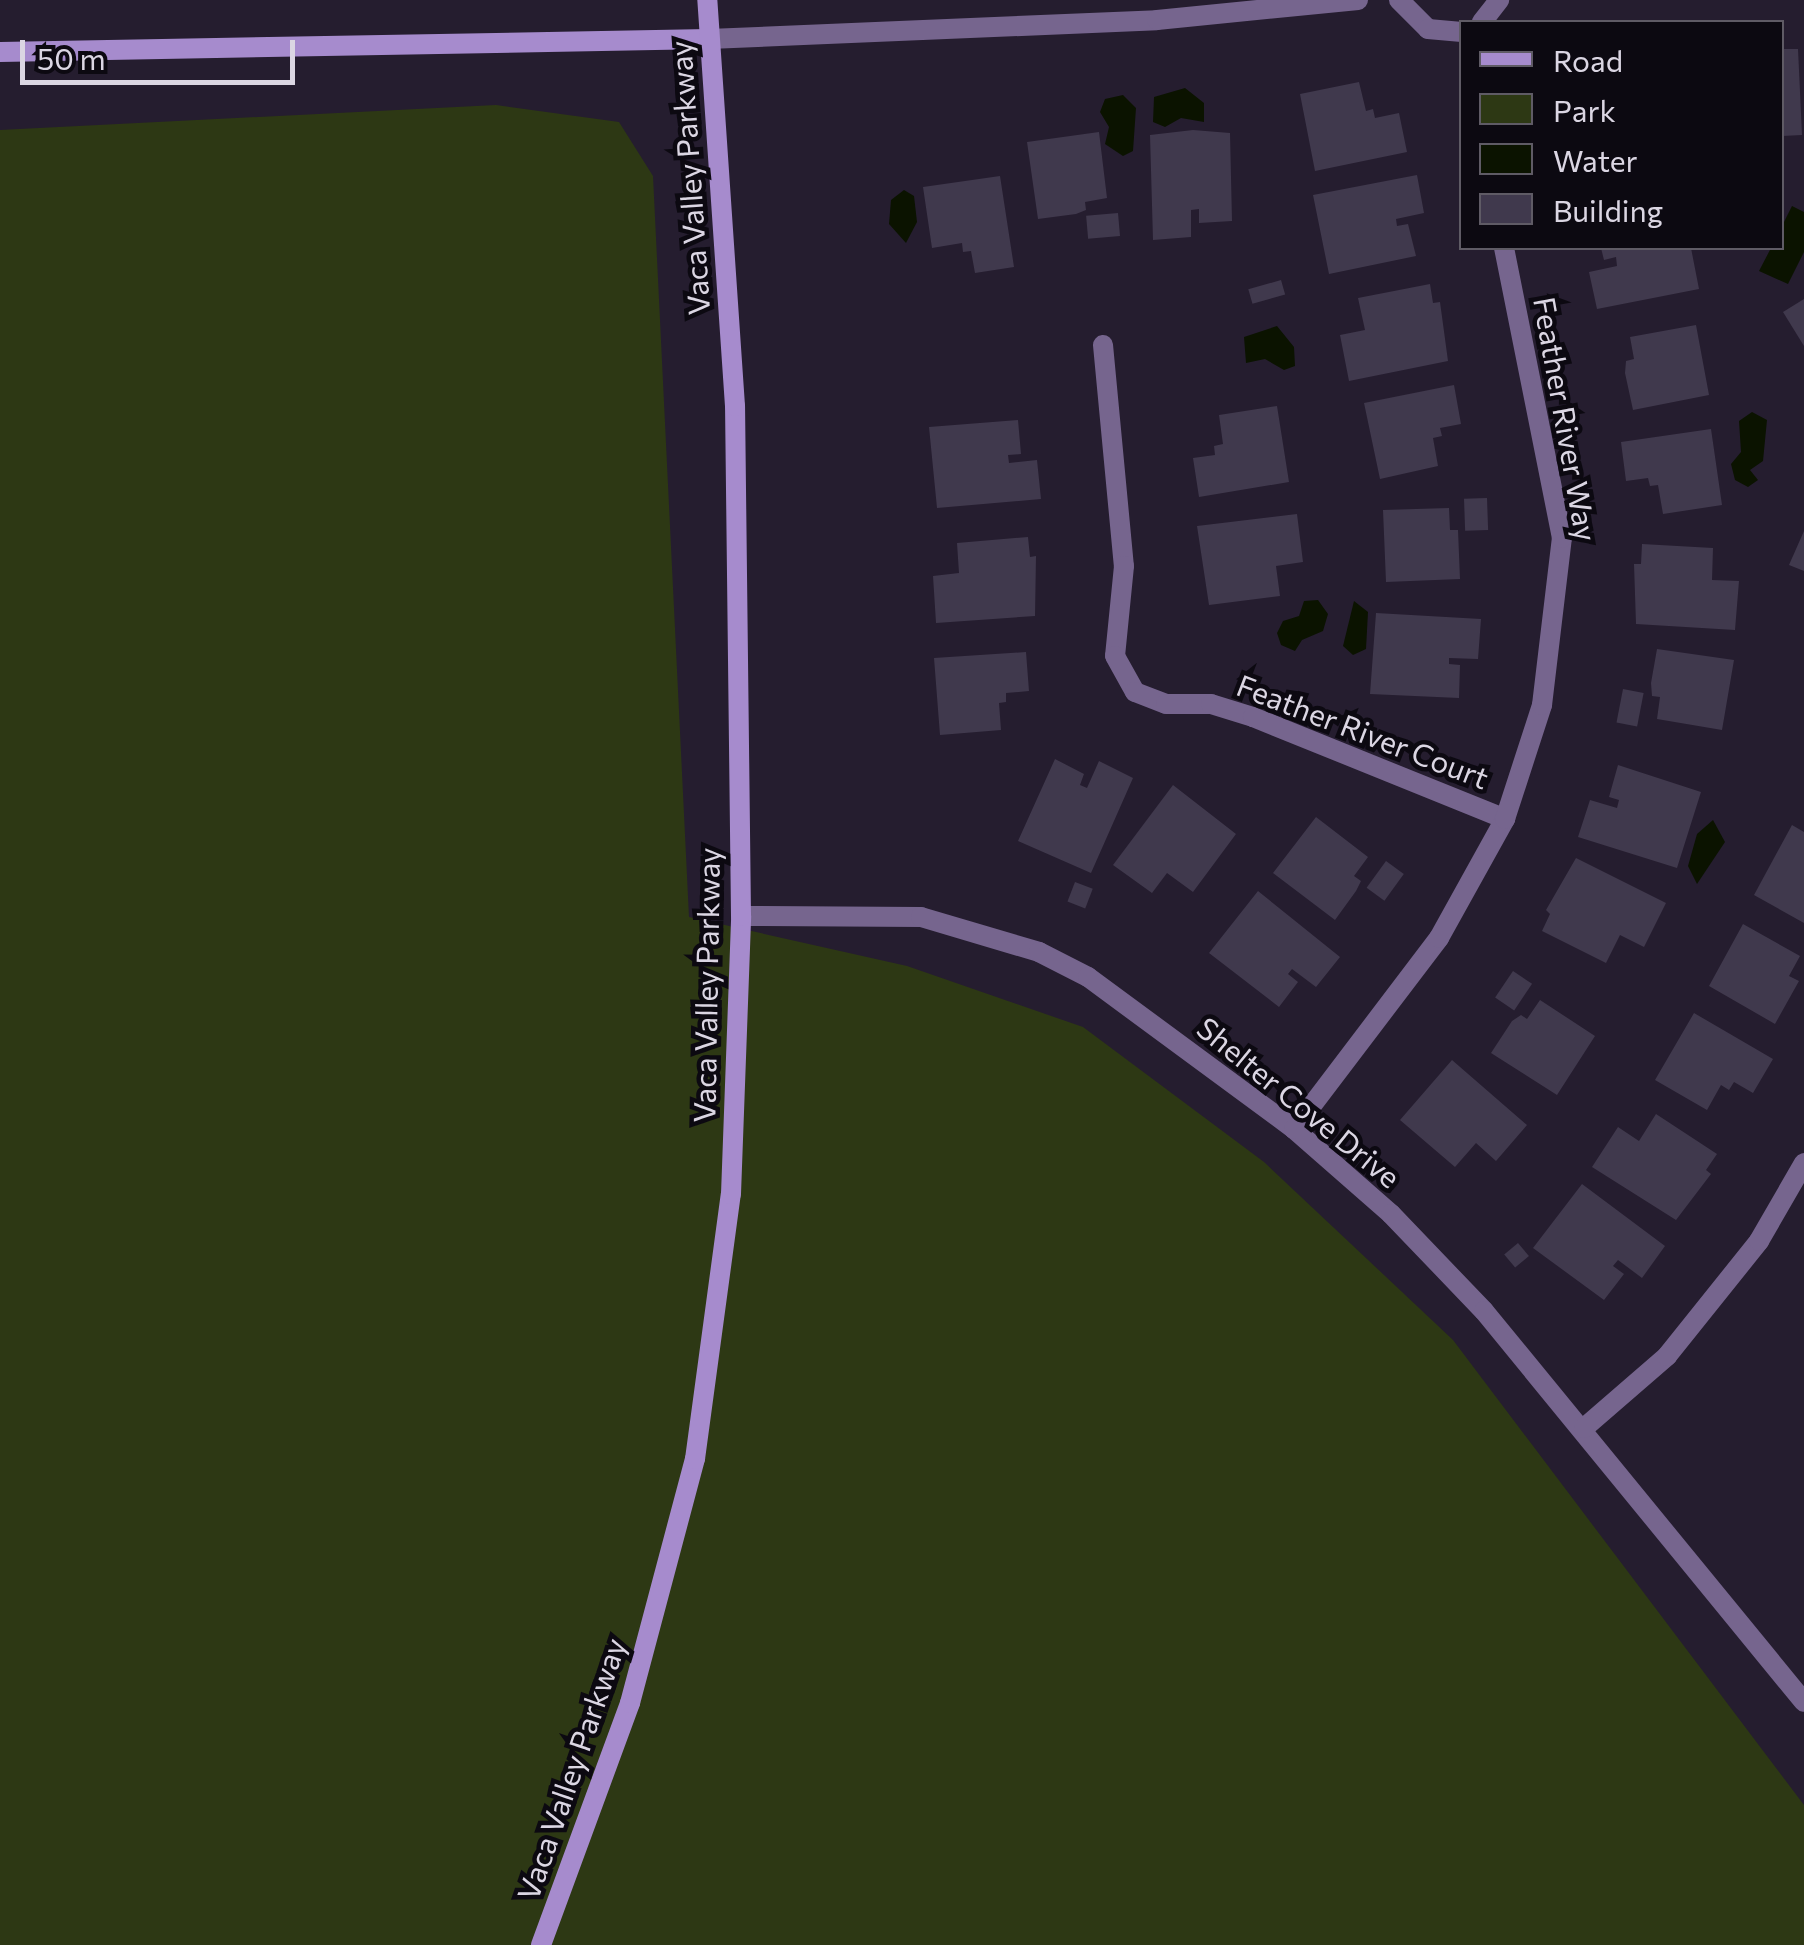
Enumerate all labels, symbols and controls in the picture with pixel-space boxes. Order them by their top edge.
scale bar [25,20,300,82]
legend [1459,20,1784,250]
text: 50 m [37,39,106,76]
street label: Vaca Valley Parkway [661,40,717,316]
text: Road [1553,41,1623,78]
text: Park [1553,91,1616,128]
text: Water [1553,141,1638,178]
text: Building [1553,191,1663,228]
street label: Feather River Way [1527,294,1605,544]
street label: Feather River Court [1232,666,1494,796]
street label: Vaca Valley Parkway [686,847,726,1123]
street label: Shelter Cove Drive [1190,1009,1408,1195]
street label: Vaca Valley Parkway [509,1633,633,1905]

